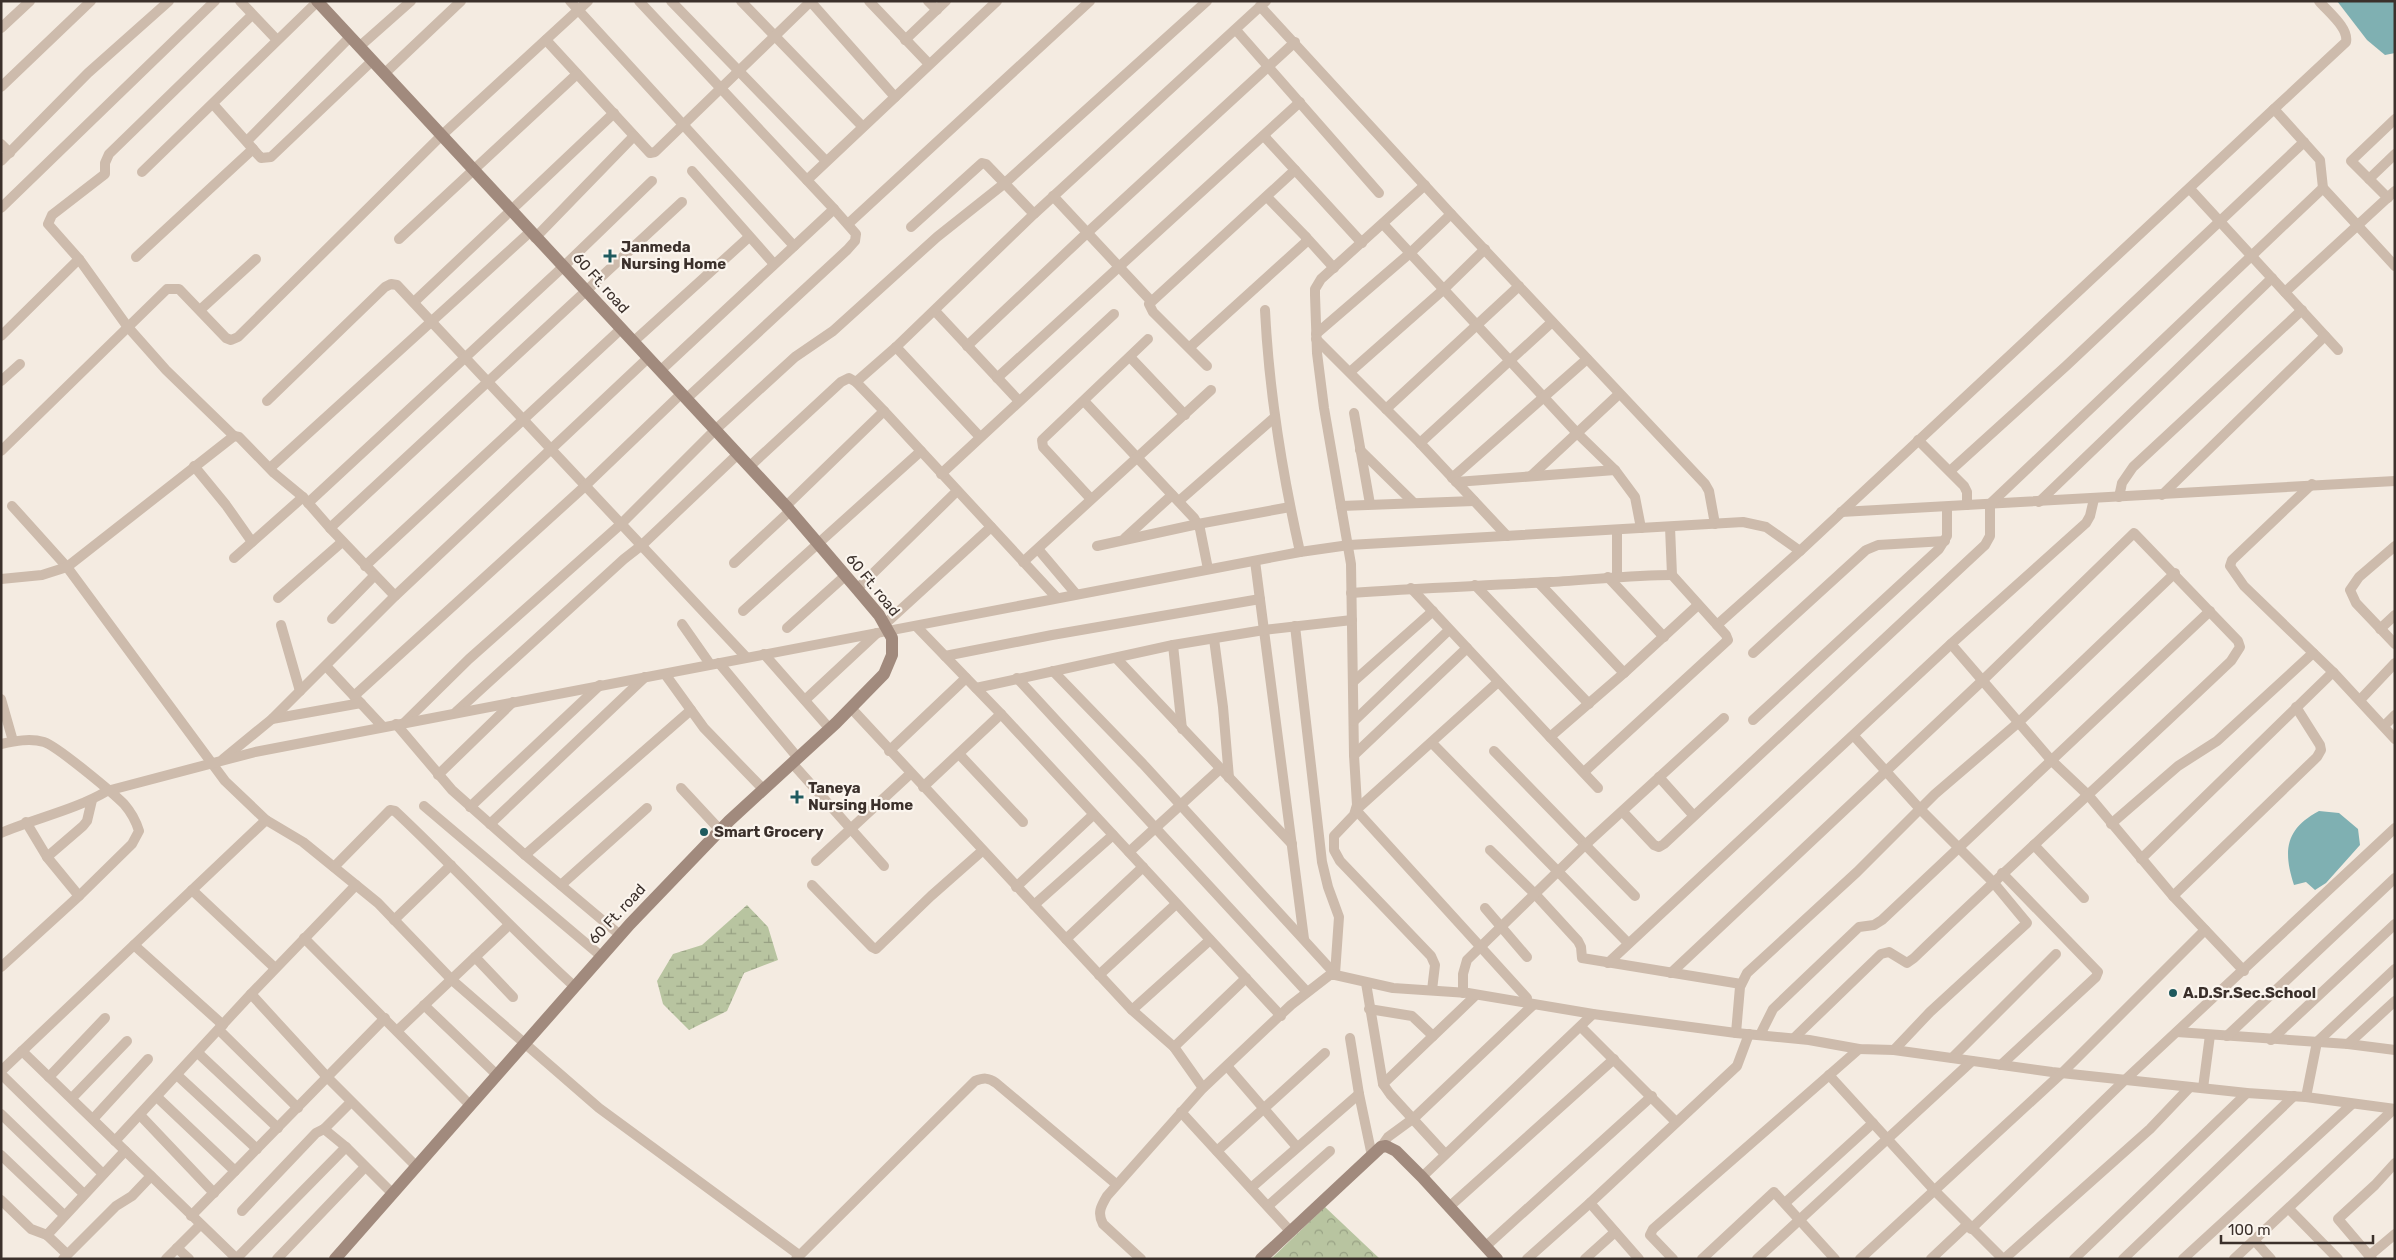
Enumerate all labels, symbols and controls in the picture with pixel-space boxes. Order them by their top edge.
place label: Janmeda Nursing Home [621,238,726,273]
street label: 60 Ft. road [569,249,633,317]
marker: Janmeda Nursing Home [603,249,617,263]
street label: 60 Ft. road [842,550,904,620]
place label: Taneya Nursing Home [808,779,913,814]
marker: Taneya Nursing Home [790,790,804,804]
place label: Smart Grocery [714,823,824,841]
marker: Smart Grocery [698,826,710,838]
street label: 60 Ft. road [585,880,649,948]
place label: A.D.Sr.Sec.School [2183,984,2316,1002]
marker: A.D.Sr.Sec.School [2167,987,2179,999]
scale bar [2221,1212,2374,1244]
text: 100 m [2228,1221,2270,1239]

